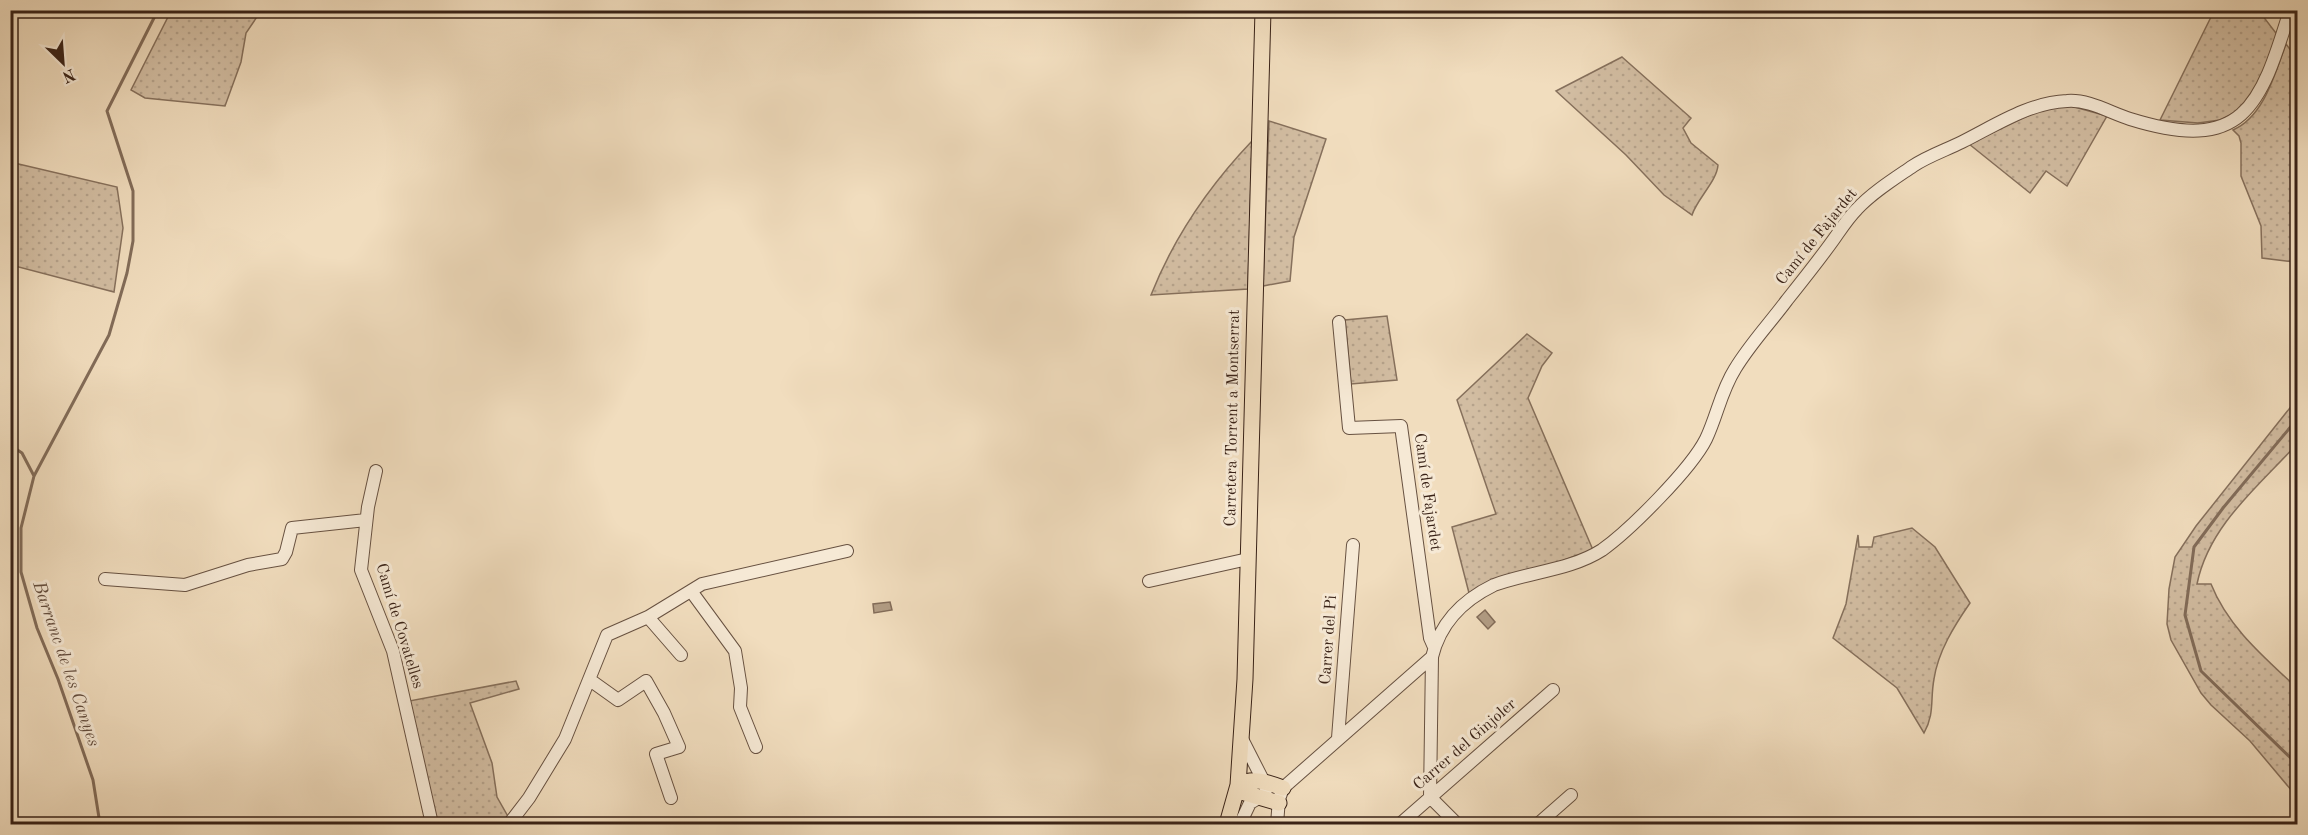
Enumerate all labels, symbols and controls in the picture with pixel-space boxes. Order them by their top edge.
north arrow [33,33,93,93]
text: N [59,65,77,85]
street label: Camí de Fajardet [1773,185,1861,288]
street label: Carretera Torrent a Montserrat [1223,309,1243,527]
street label: Camí de Fajardet [1411,432,1443,552]
street label: Camí de Covatelles [372,561,426,691]
water label: Barranc de les Canyes [29,578,103,749]
street label: Carrer del Pi [1318,595,1340,685]
street label: Carrer del Ginjoler [1411,696,1520,794]

